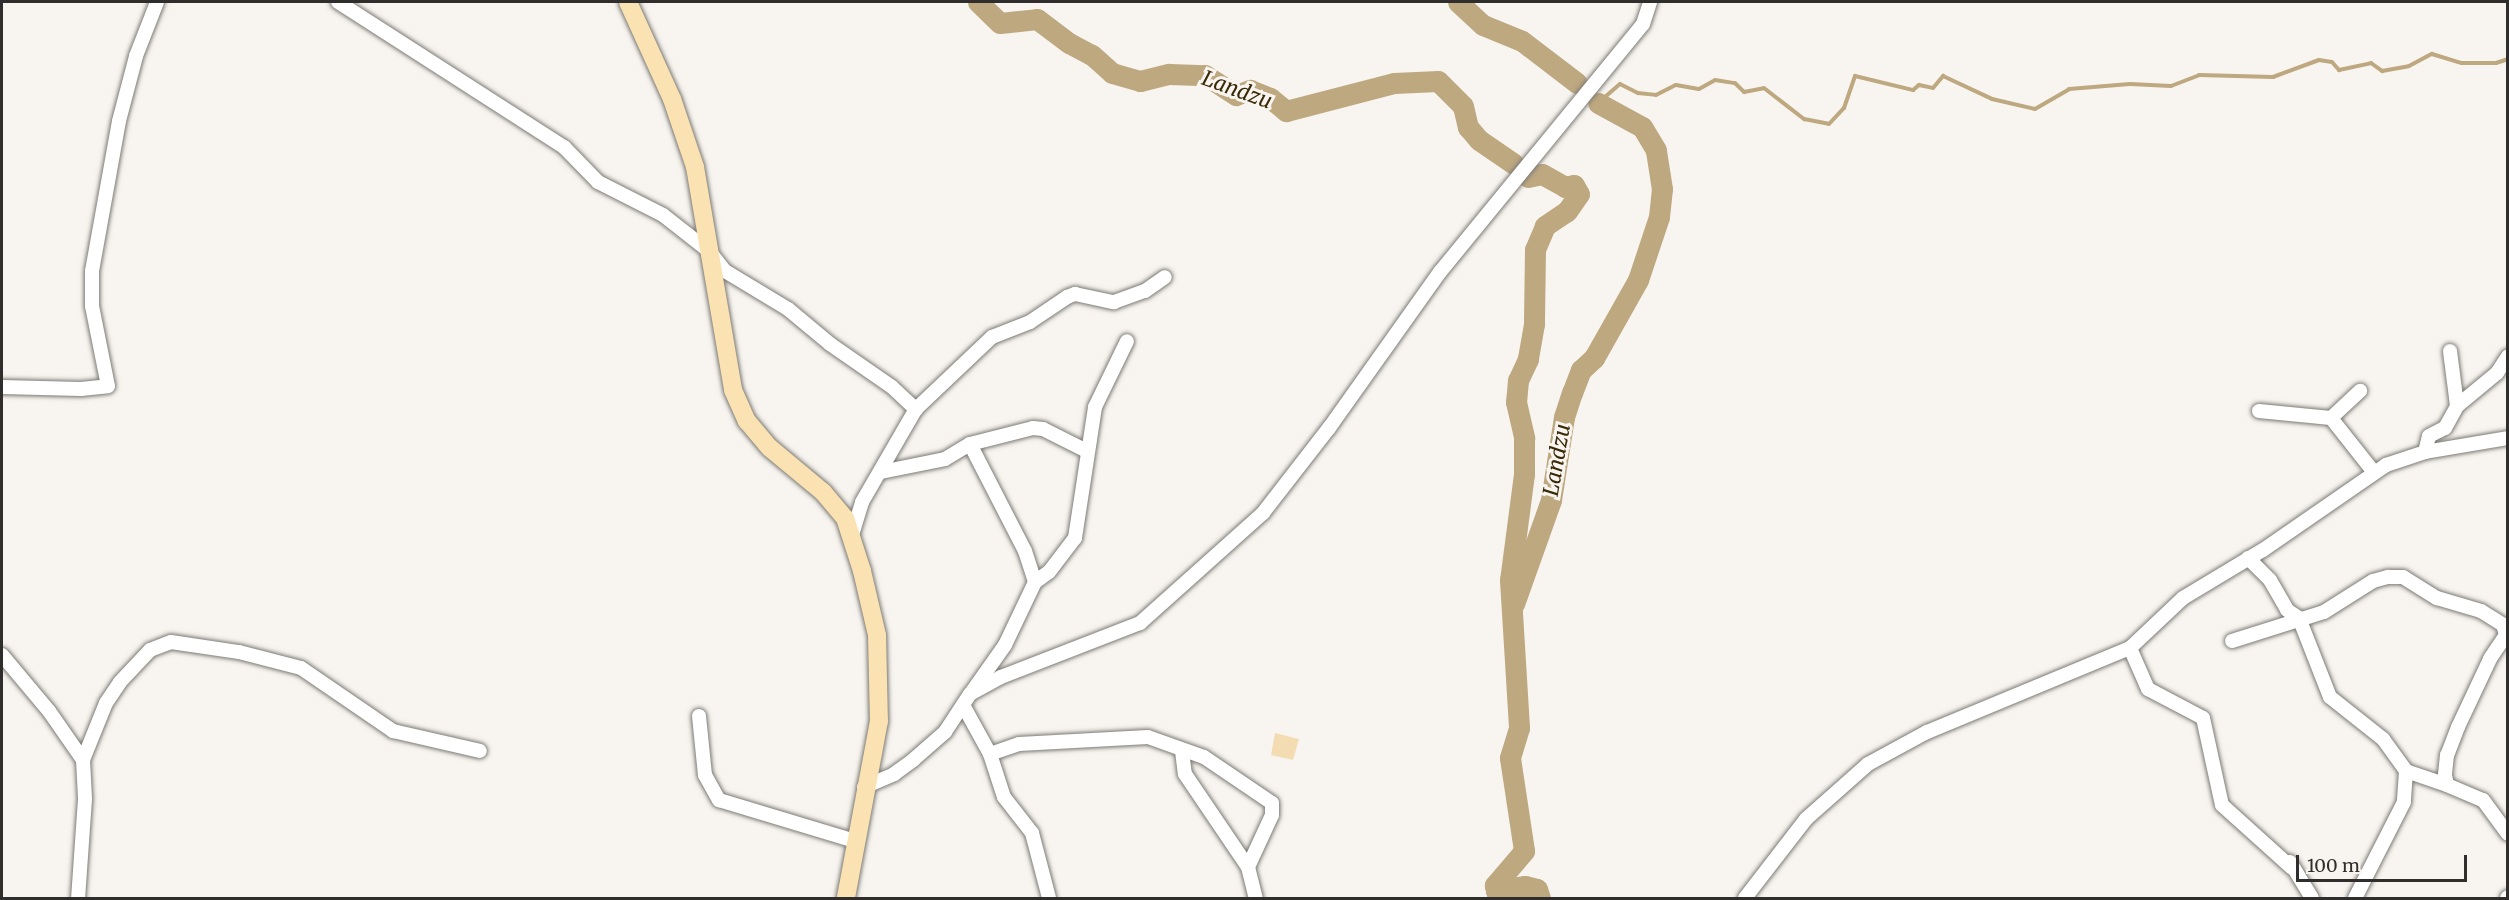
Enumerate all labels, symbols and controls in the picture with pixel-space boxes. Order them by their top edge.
water label: Landzu [1198,66,1276,114]
water label: Landzu [1538,422,1576,498]
scale bar [2299,843,2470,881]
text: 100 m [2307,854,2360,877]

